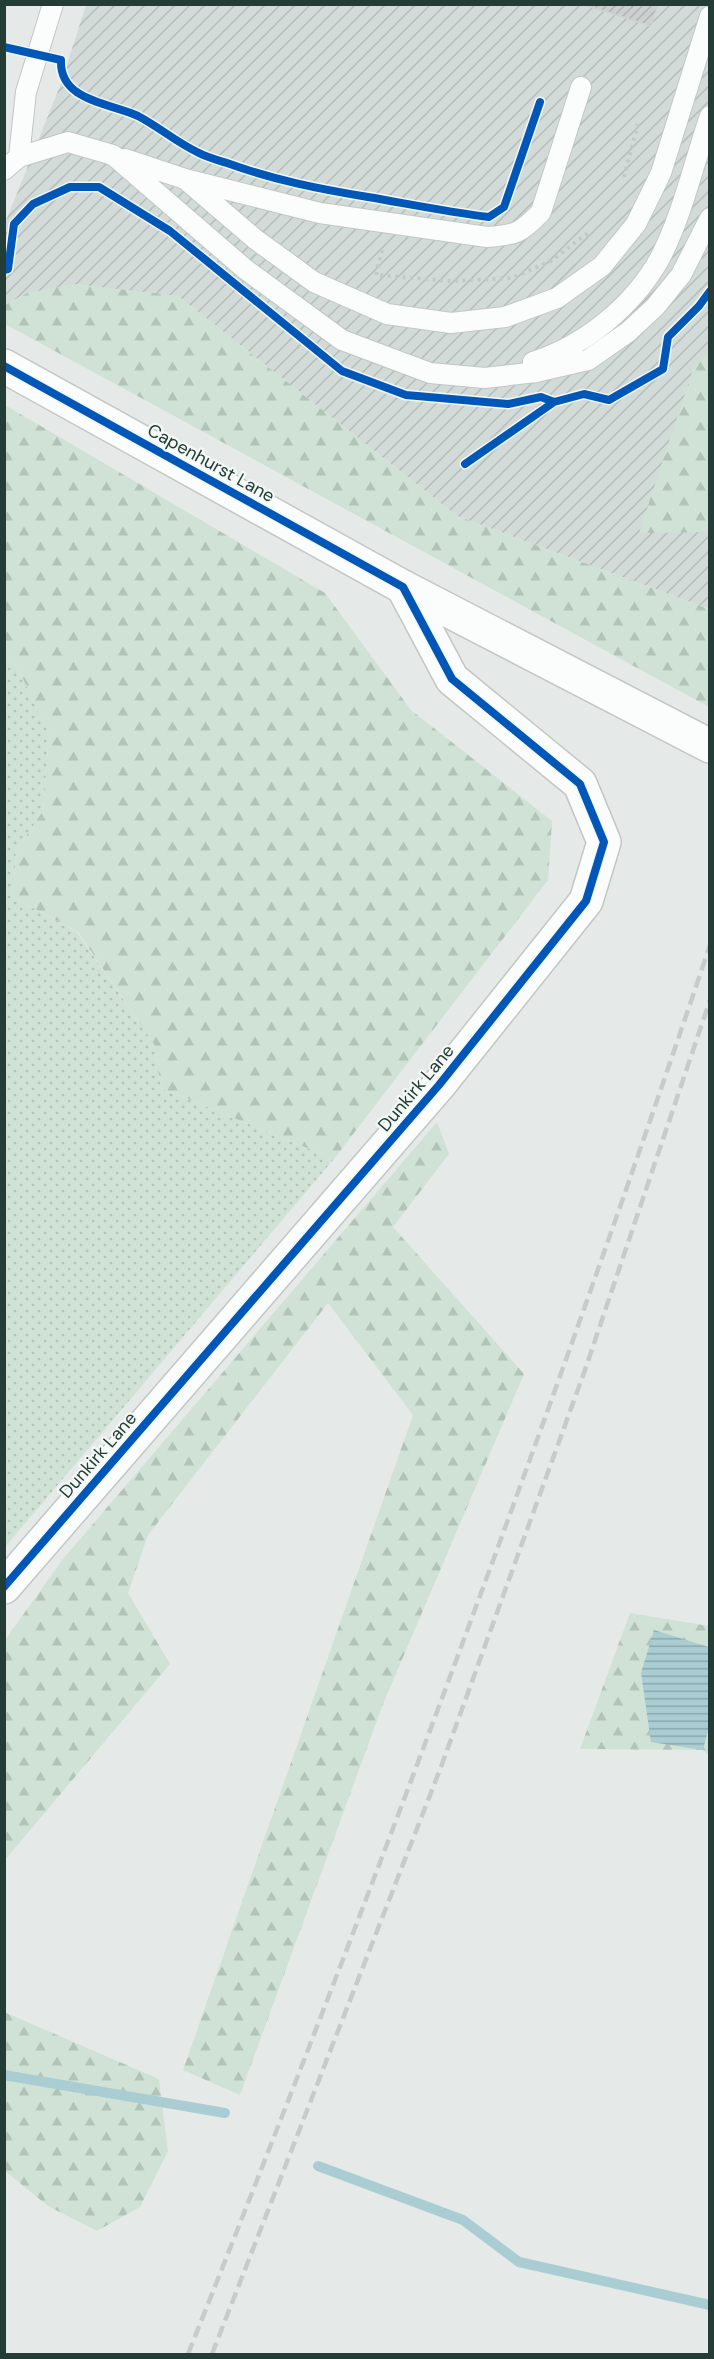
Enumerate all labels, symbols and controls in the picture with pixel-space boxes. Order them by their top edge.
street label: Capenhurst Lane [143,418,279,508]
street label: Dunkirk Lane [372,1039,460,1137]
street label: Dunkirk Lane [54,1407,142,1503]

